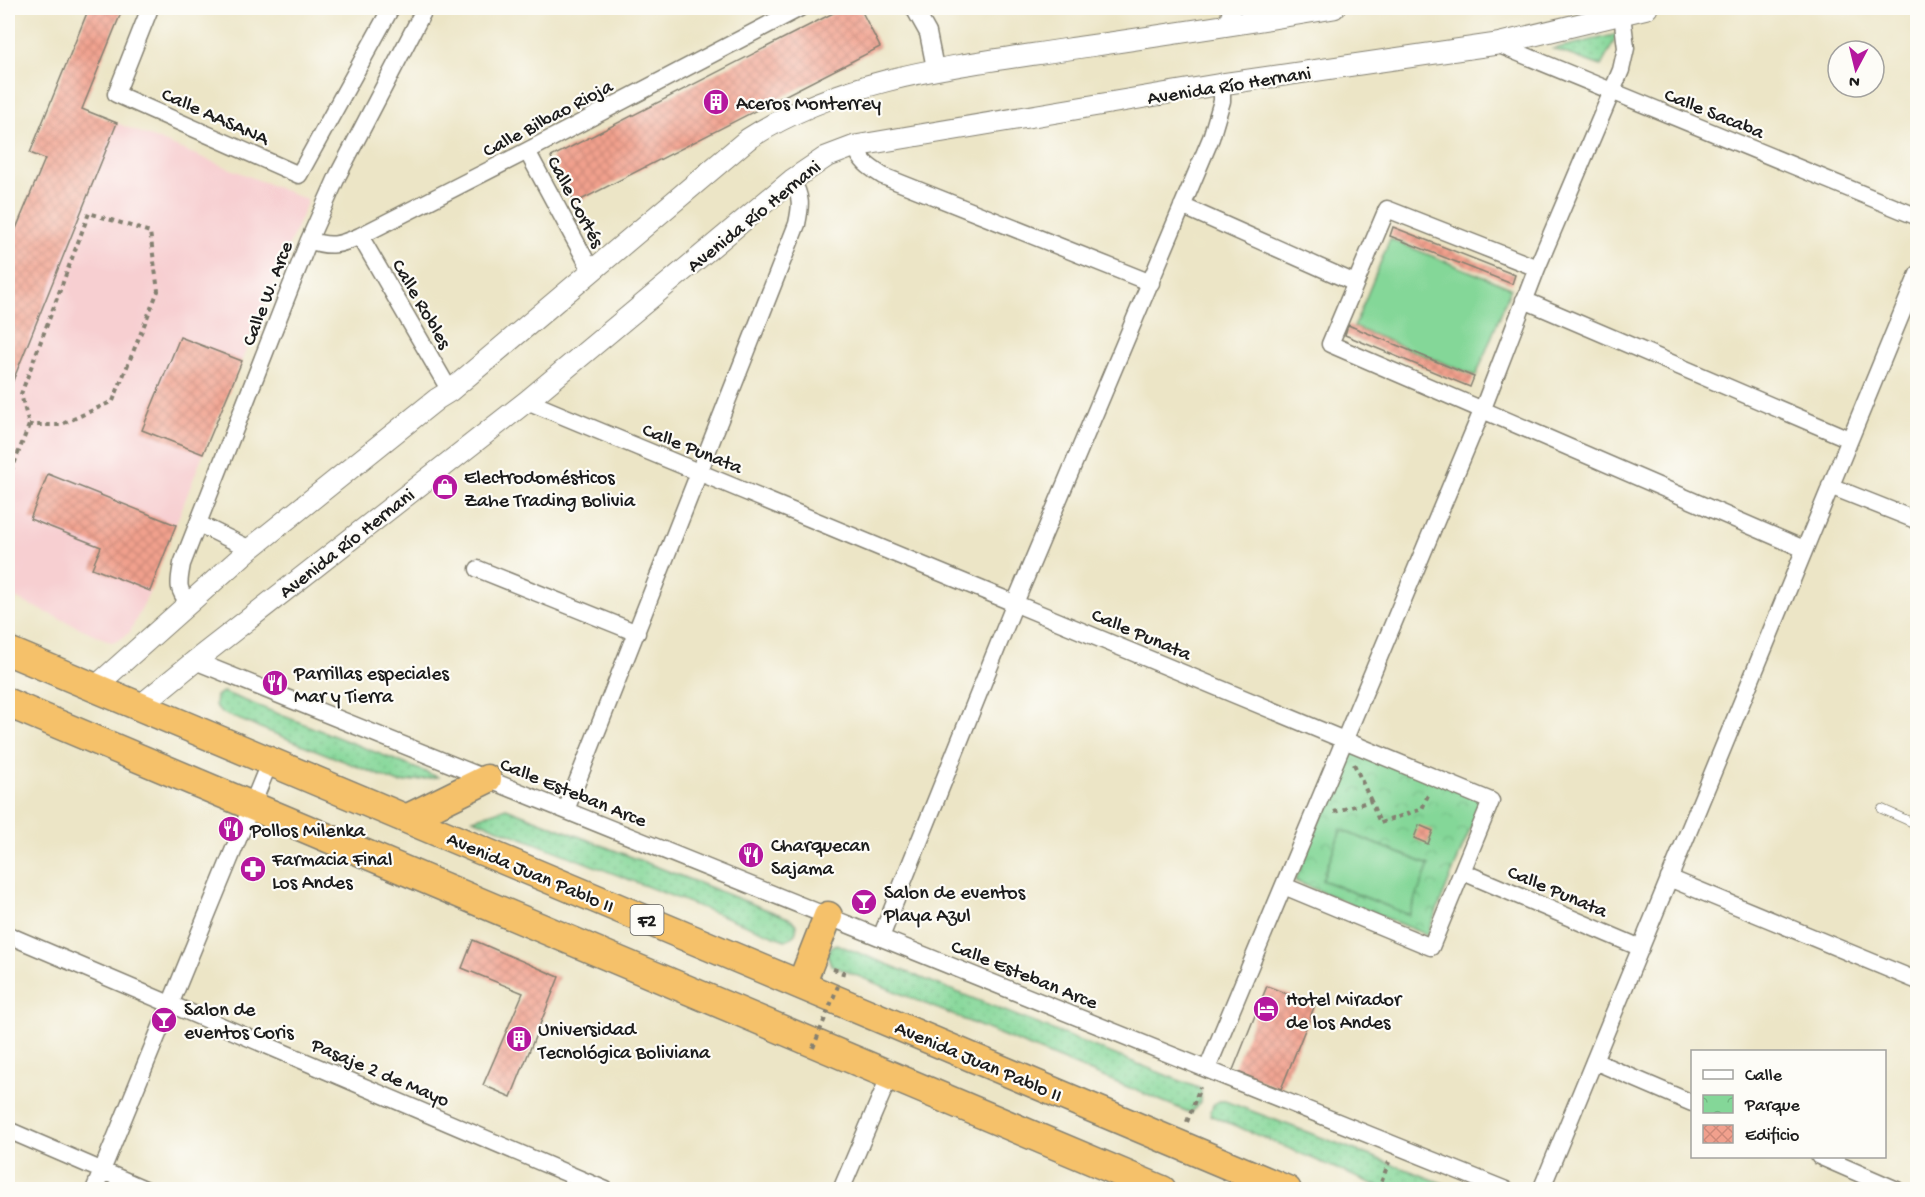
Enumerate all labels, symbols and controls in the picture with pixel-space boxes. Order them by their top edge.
north arrow [1826,39,1886,99]
street label: Avenida Río Hernani [1146,63,1313,112]
text: N [1848,70,1861,90]
street label: Calle Bilbao Rioja [480,76,618,164]
street label: Calle AASANA [157,84,273,153]
street label: Calle Sacaba [1660,85,1768,146]
building icon: Aceros Monterrey [701,87,731,117]
place label: Aceros Monterrey [736,94,881,117]
street label: Calle Cortés [540,153,608,253]
street label: Avenida Río Hernani [684,157,827,279]
street label: Calle W. Arce [239,238,300,350]
street label: Calle Robles [385,256,455,354]
street label: Calle Punata [638,420,746,481]
place label: Electrodomésticos Zahe Trading Bolivia [464,468,636,514]
shop icon: Electrodomésticos Zahe Trading Bolivia [430,472,460,502]
street label: Avenida Río Hernani [276,485,420,605]
street label: Calle Punata [1087,605,1195,668]
place label: Parrillas especiales Mar y Tierra [293,664,449,710]
restaurant icon: Parrillas especiales Mar y Tierra [260,668,290,698]
street label: Calle Esteban Arce [496,754,650,834]
restaurant icon: Pollos Milenka [216,814,246,844]
place label: Pollos Milenka [249,821,366,844]
street label: Avenida Juan Pablo II [443,829,617,920]
place label: Charquecan Sajama [771,836,870,882]
restaurant icon: Charquecan Sajama [736,840,766,870]
place label: Farmacia Final Los Andes [271,850,392,896]
pharmacy icon: Farmacia Final Los Andes [238,854,268,884]
street label: Calle Punata [1503,862,1611,925]
place label: Salon de eventos Playa Azul [883,883,1026,929]
bar icon: Salon de eventos Playa Azul [849,887,879,917]
road number: F2 [630,905,664,935]
street label: Calle Esteban Arce [947,936,1101,1016]
place label: Hotel Mirador de los Andes [1286,990,1403,1036]
hotel icon: Hotel Mirador de los Andes [1251,994,1281,1024]
place label: Salon de eventos Coris [184,1000,294,1046]
bar icon: Salon de eventos Coris [149,1005,179,1035]
street label: Avenida Juan Pablo II [891,1018,1065,1109]
place label: Universidad Tecnológica Boliviana [537,1020,711,1066]
building icon: Universidad Tecnológica Boliviana [504,1024,534,1054]
street label: Pasaje 2 de Mayo [306,1034,452,1114]
legend [1691,1050,1886,1158]
text: Calle [1745,1066,1783,1087]
text: Parque [1744,1096,1801,1117]
text: Edificio [1745,1126,1799,1147]

